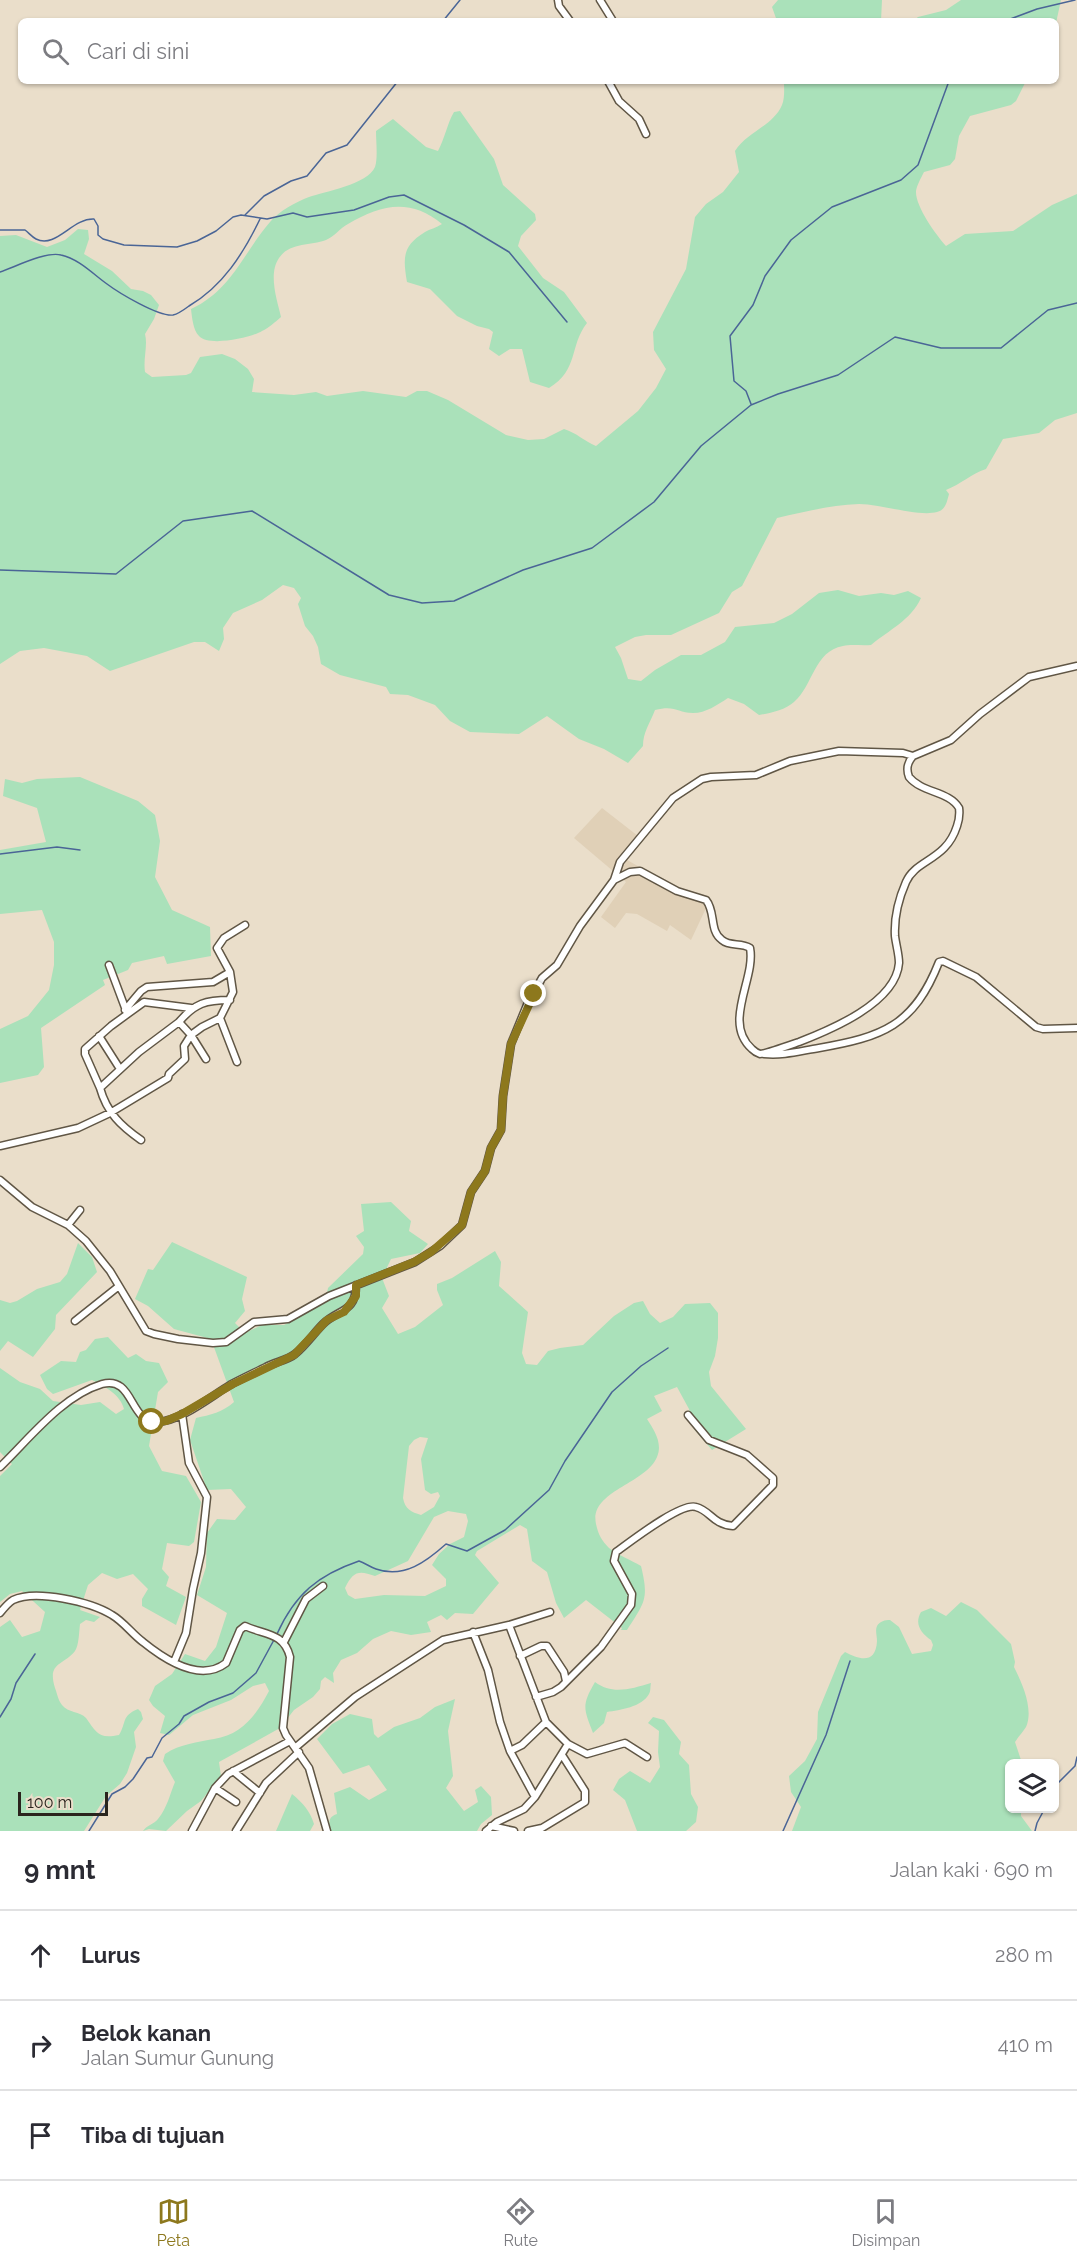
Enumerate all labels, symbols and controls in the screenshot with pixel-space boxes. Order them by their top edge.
search box [18,18,1059,84]
icon: search [39,35,72,68]
text: Cari di sini [87,38,189,64]
route end [520,980,546,1006]
route start [138,1408,164,1434]
map controls [1005,1759,1059,1813]
button: layers [1005,1759,1059,1813]
scale bar [18,1789,108,1816]
text: 100 m [27,1793,72,1812]
text: 9 mnt [24,1855,95,1885]
text: Jalan kaki · 690 m [890,1858,1053,1882]
icon: ahead [24,1939,57,1972]
text: Lurus [81,1942,140,1968]
text: 280 m [995,1943,1053,1967]
text: Belok kanan [81,2020,211,2046]
icon: right [24,2029,57,2062]
text: 410 m [998,2033,1053,2057]
text: Jalan Sumur Gunung [81,2046,274,2070]
icon: arrive [24,2119,57,2152]
text: Tiba di tujuan [81,2122,224,2148]
tab: Peta [157,2195,190,2250]
tab: Rute [503,2195,538,2250]
tab: Disimpan [851,2195,920,2250]

